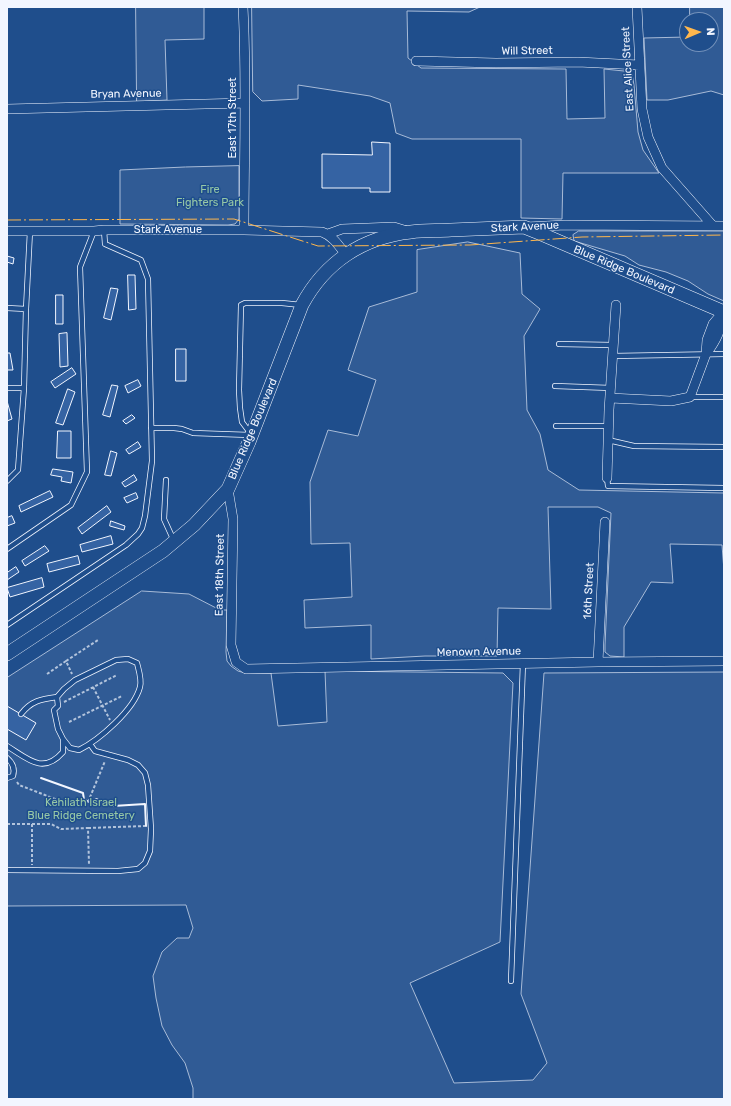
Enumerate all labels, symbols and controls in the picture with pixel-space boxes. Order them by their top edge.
north arrow [679,12,719,52]
street label: East Alice Street [619,26,637,112]
text: N [704,27,717,36]
street label: Will Street [501,44,553,58]
street label: East 17th Street [226,77,240,159]
street label: Bryan Avenue [90,87,162,101]
park label: Fire Fighters Park [176,183,244,209]
street label: Stark Avenue [491,219,559,235]
street label: Stark Avenue [134,223,202,237]
street label: Blue Ridge Boulevard [571,243,677,297]
street label: Blue Ridge Boulevard [226,376,280,482]
street label: East 18th Street [213,534,227,616]
street label: 16th Street [581,562,597,620]
street label: Menown Avenue [437,645,521,659]
park label: Kehilath Israel Blue Ridge Cemetery [27,796,135,822]

